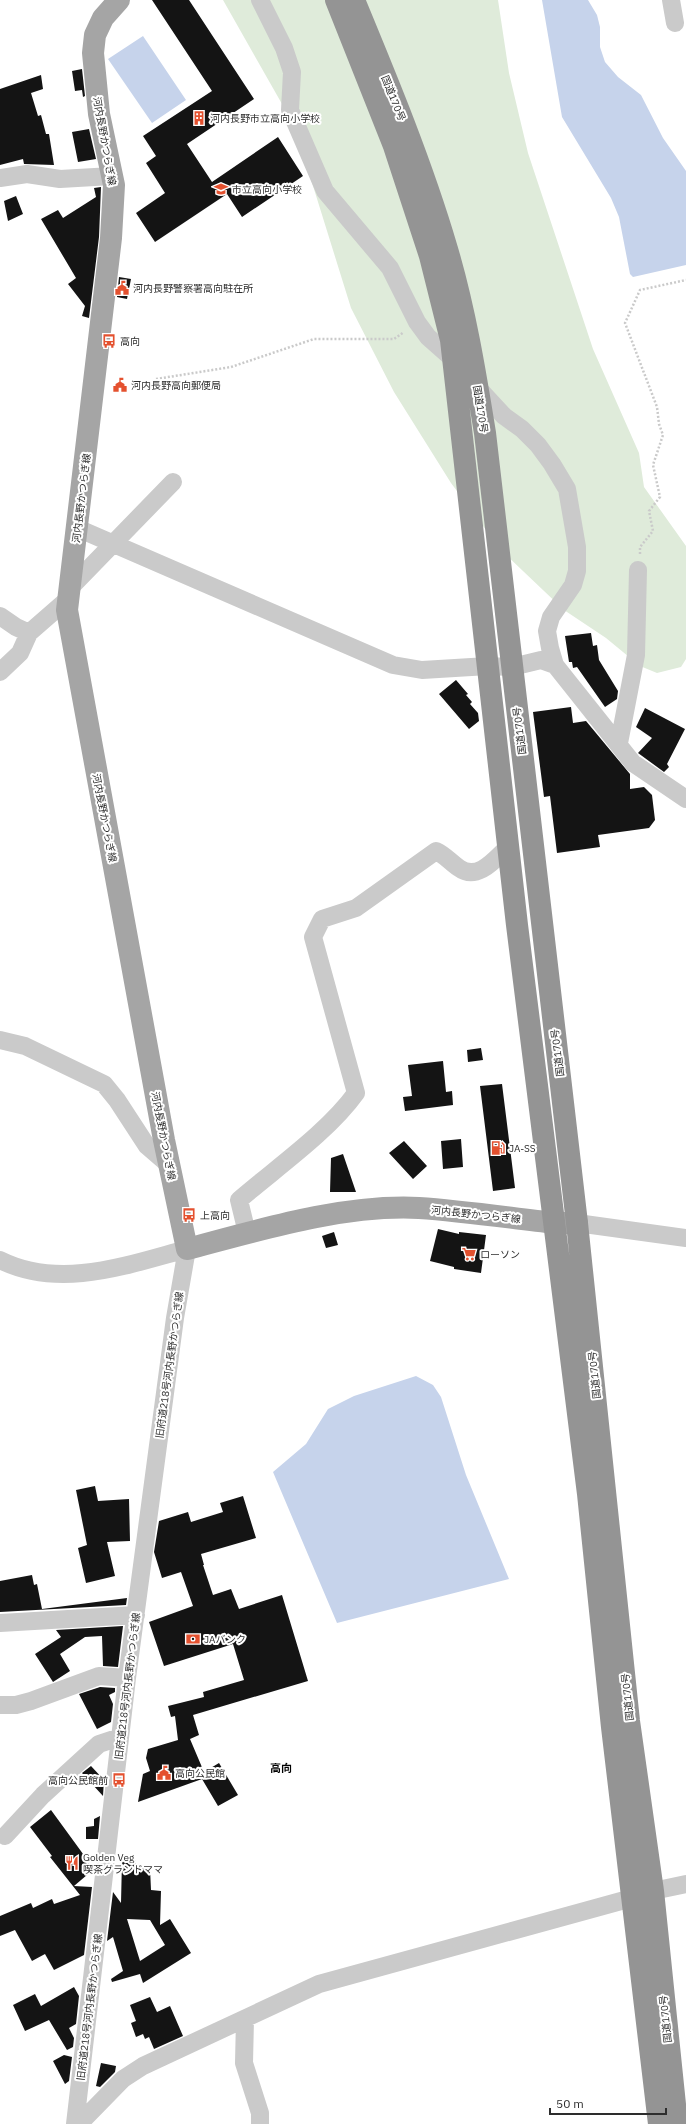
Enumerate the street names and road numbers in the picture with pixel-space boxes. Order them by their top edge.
street label: 国道170号 [379,73,409,123]
street label: 河内長野かつらぎ線 [90,96,119,187]
street label: 国道170号 [470,384,491,434]
street label: 河内長野かつらぎ線 [70,453,93,544]
street label: 国道170号 [510,706,529,756]
street label: 河内長野かつらぎ線 [90,773,119,864]
street label: 国道170号 [548,1028,567,1078]
street label: 河内長野かつらぎ線 [149,1091,178,1182]
street label: 河内長野かつらぎ線 [431,1203,521,1226]
street label: 旧府道218号河内長野かつらぎ線 [153,1291,186,1439]
street label: 国道170号 [586,1350,603,1399]
street label: 旧府道218号河内長野かつらぎ線 [112,1612,143,1760]
street label: 国道170号 [619,1672,636,1721]
street label: 旧府道218号河内長野かつらぎ線 [74,1933,105,2081]
street label: 国道170号 [657,1994,674,2043]

